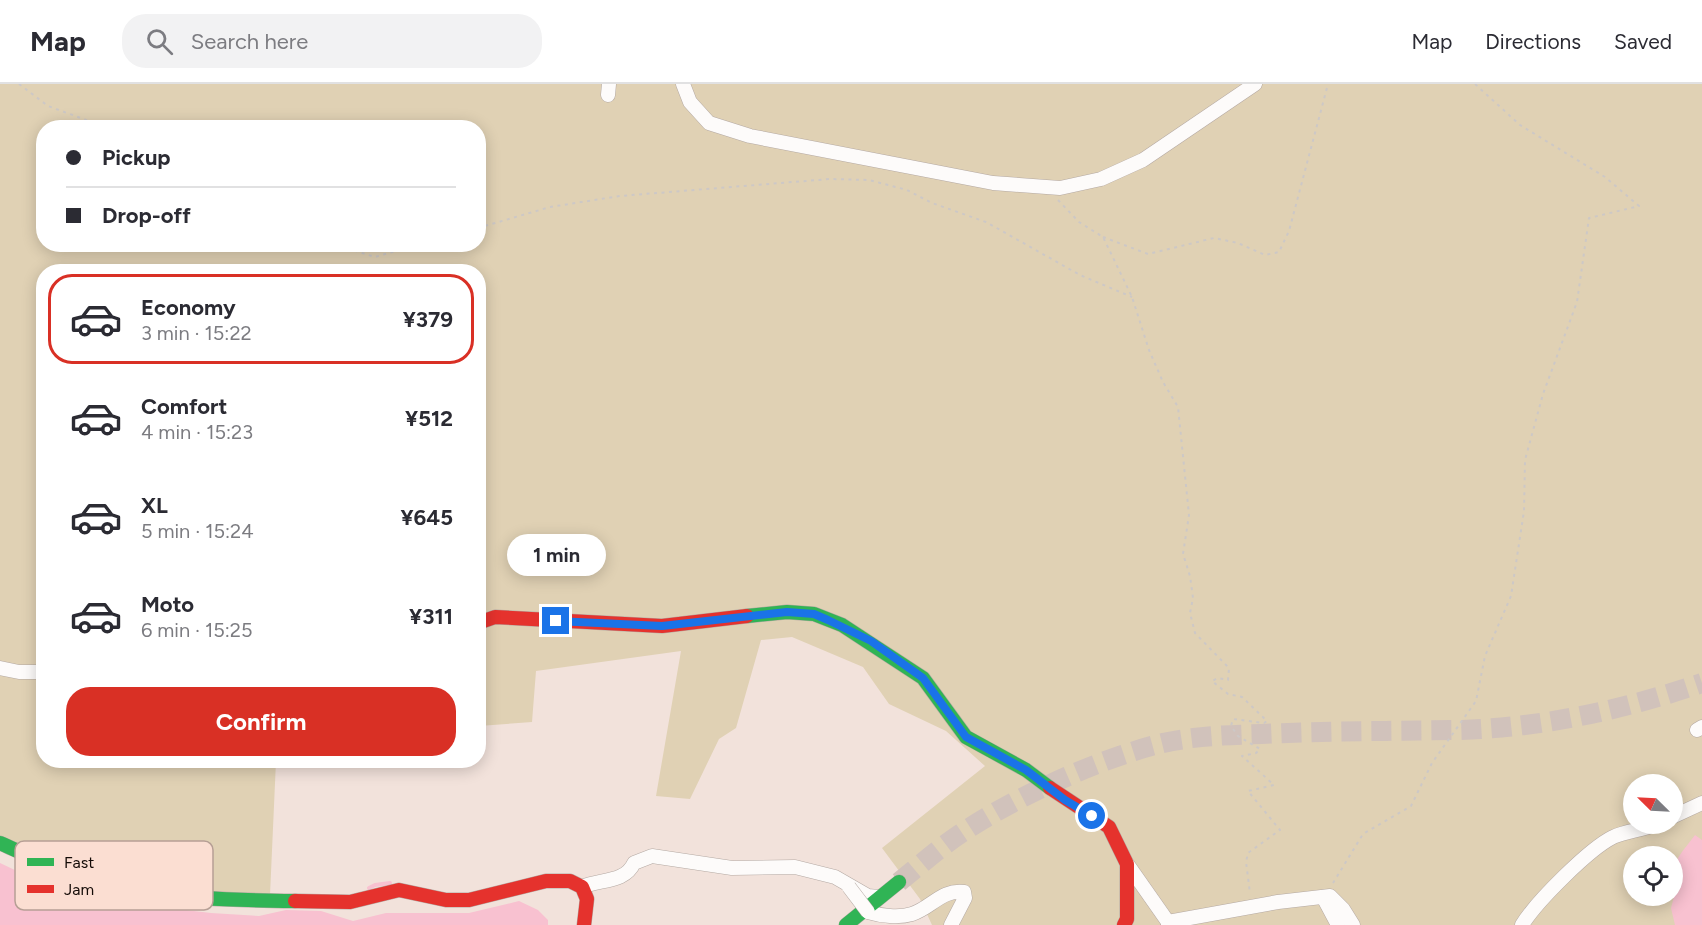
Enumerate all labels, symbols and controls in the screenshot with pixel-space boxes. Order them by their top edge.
search box [122,14,542,68]
text: Map [30,24,86,58]
icon: search [143,25,176,58]
text: Search here [191,28,308,55]
text: Map [1411,29,1452,54]
text: Directions [1485,29,1581,54]
text: Saved [1614,29,1672,54]
text: Pickup [102,144,171,171]
text: Drop-off [102,202,191,229]
icon: car [69,292,123,346]
text: Economy [141,294,236,321]
text: ¥379 [403,306,453,333]
text: 3 min · 15:22 [141,321,252,345]
icon: car [69,391,123,445]
text: Comfort [141,393,227,420]
text: ¥512 [405,405,453,432]
text: 4 min · 15:23 [141,420,253,444]
icon: car [69,490,123,544]
text: XL [141,492,168,519]
text: ¥645 [400,504,453,531]
text: 5 min · 15:24 [141,519,254,543]
callout: 1 min [506,534,606,576]
text: 1 min [533,543,580,567]
icon: car [69,589,123,643]
text: Moto [141,591,194,618]
text: ¥311 [409,603,453,630]
route end [542,607,569,634]
text: 6 min · 15:25 [141,618,253,642]
button: Confirm [66,687,456,756]
north arrow [1623,774,1683,834]
map controls [1623,774,1683,906]
route start [1078,802,1105,829]
legend [15,841,213,910]
button: locate [1623,846,1683,906]
text: Fast [64,853,94,872]
text: Jam [64,880,94,899]

